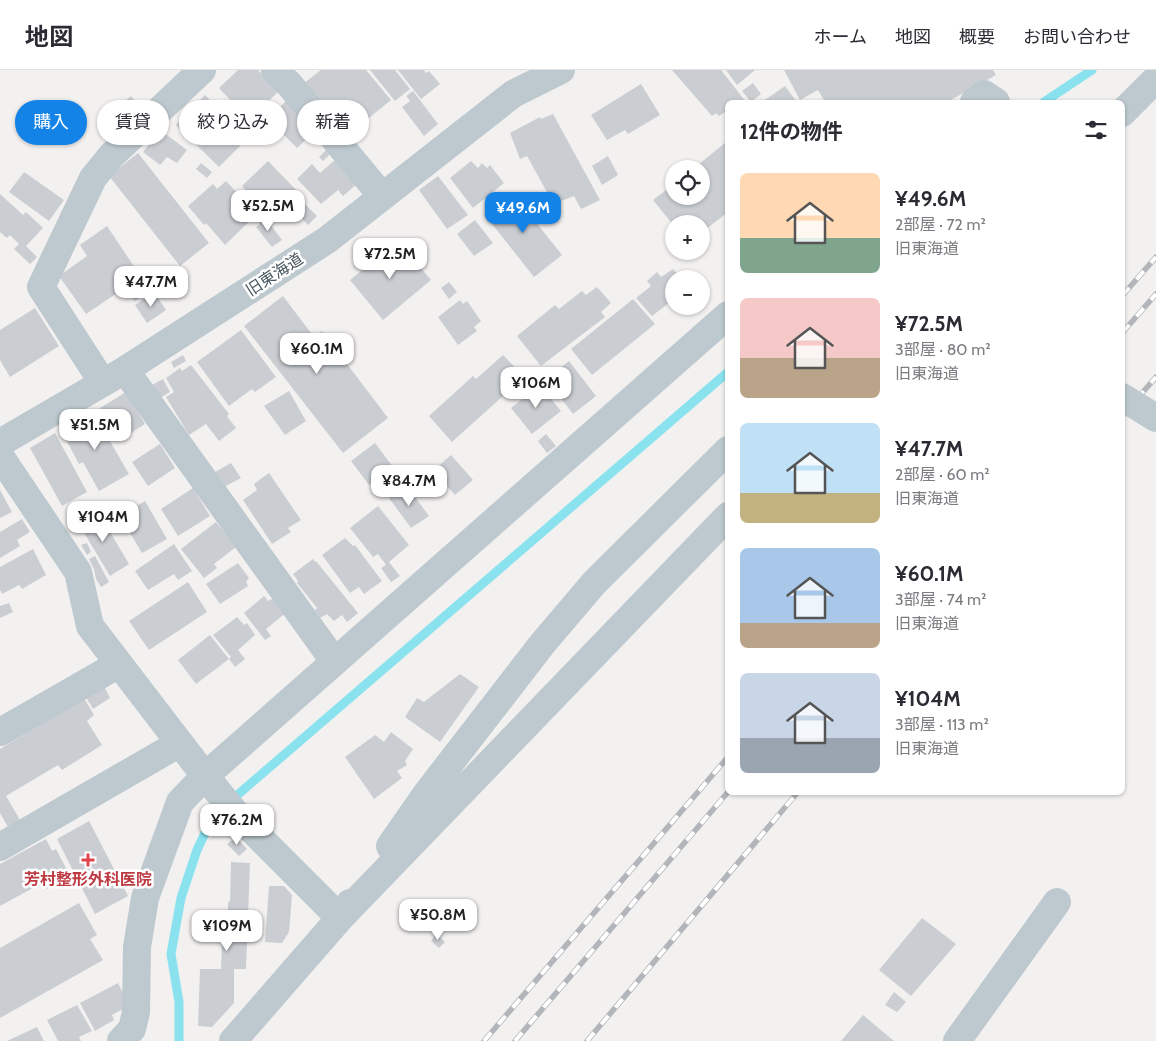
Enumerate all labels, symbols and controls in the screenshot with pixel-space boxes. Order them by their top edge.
text: 地図 [25,22,73,51]
text: ホーム [814,26,867,48]
text: 地図 [895,26,931,48]
text: 概要 [959,26,995,48]
text: お問い合わせ [1023,26,1131,48]
chip: 購入 [15,100,87,145]
chip: 賃貸 [97,100,169,145]
chip: 絞り込み [179,100,287,145]
chip: 新着 [297,100,369,145]
icon: filters [1082,116,1110,144]
text: 12件の物件 [740,119,843,144]
map controls [665,160,710,315]
button: locate [665,160,710,205]
text: ¥49.6M [895,186,966,211]
pin: ¥52.5M [227,190,309,232]
pin: ¥49.6M [482,191,564,234]
icon: home [780,193,840,253]
text: ¥52.5M [242,196,294,215]
text: ¥49.6M [496,198,550,217]
button: + [665,215,710,260]
text: 2部屋 · 72 m² [895,215,986,234]
pin: ¥72.5M [349,238,431,280]
text: 旧東海道 [895,239,959,258]
text: ¥72.5M [364,244,416,263]
street label: 旧東海道 [242,249,306,300]
pin: ¥47.7M [110,266,192,308]
button: − [665,270,710,315]
text: ¥47.7M [125,272,177,291]
text: ¥72.5M [895,311,963,336]
icon: home [780,318,840,378]
pin: ¥60.1M [276,332,358,375]
text: ¥60.1M [291,339,343,358]
text: 3部屋 · 80 m² [895,340,990,359]
text: 旧東海道 [895,364,959,383]
pin: ¥106M [501,366,571,409]
text: ¥106M [511,373,561,392]
pin: ¥51.5M [54,408,136,451]
text: ¥51.5M [70,415,120,434]
text: ¥47.7M [895,436,963,461]
icon: home [780,443,840,503]
pin: ¥84.7M [368,464,450,507]
text: 2部屋 · 60 m² [895,465,990,484]
text: ¥84.7M [382,471,436,490]
text: 旧東海道 [895,489,959,508]
pin: ¥104M [68,500,138,543]
text: ¥104M [78,507,128,526]
text: ¥60.1M [895,561,964,586]
icon: home [780,568,840,628]
text: 3部屋 · 74 m² [895,590,986,609]
text: 旧東海道 [895,614,959,633]
text: ¥104M [895,686,961,711]
icon: home [780,693,840,753]
text: 3部屋 · 113 m² [895,715,989,734]
text: 旧東海道 [895,739,959,758]
pin: ¥76.2M [196,804,278,846]
text: ¥76.2M [211,810,263,829]
marker: 芳村整形外科医院 [81,853,95,867]
place label: 芳村整形外科医院 [24,870,152,889]
pin: ¥50.8M [397,898,479,941]
text: ¥50.8M [410,905,466,924]
pin: ¥109M [192,910,262,952]
text: ¥109M [202,916,252,935]

